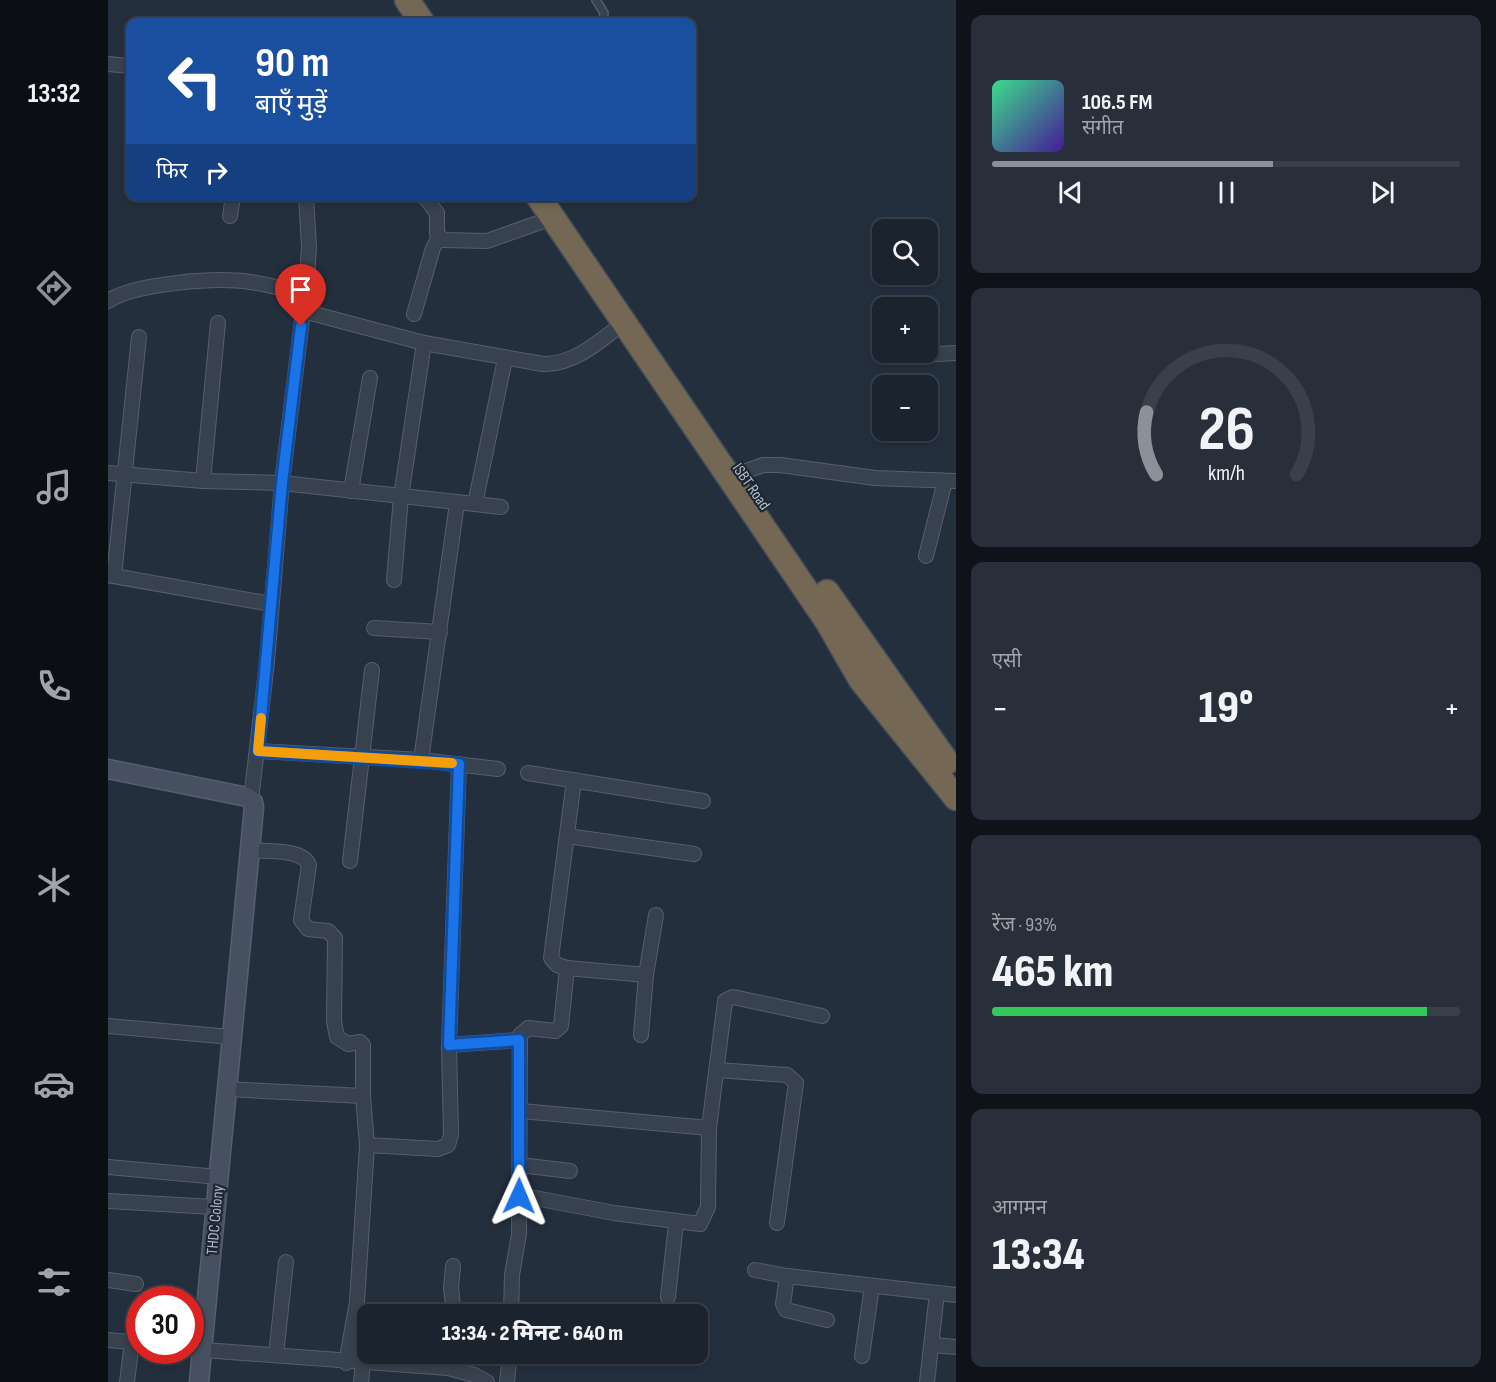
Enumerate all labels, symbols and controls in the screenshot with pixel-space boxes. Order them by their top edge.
text: 90 m [255,38,329,89]
icon: left [156,42,234,120]
text: 13:32 [28,78,80,110]
text: बाएँ मुड़ें [255,89,327,121]
text: 106.5 FM [1082,89,1152,116]
text: संगीत [1082,116,1123,140]
icon: right [200,156,233,189]
text: फिर [156,158,188,185]
icon: previous [1054,176,1087,209]
icon: pause [1210,176,1243,209]
icon: next [1366,176,1399,209]
map controls [872,219,938,441]
button: search [872,219,938,285]
pin [275,264,326,326]
icon: directions [33,267,75,309]
icon: arrive [284,273,317,306]
button: + [872,297,938,363]
button: − [872,375,938,441]
text: 26 [1198,393,1254,468]
street label: ISBT Road [728,460,774,514]
text: km/h [1207,461,1245,486]
icon: music [33,466,75,508]
text: एसी [992,649,1022,673]
icon: phone [33,665,75,707]
text: 19° [1199,681,1253,736]
text: − [992,689,1008,729]
text: + [1444,689,1460,729]
icon: climate [33,864,75,906]
text: रेंज · 93% [992,913,1057,937]
text: 465 km [992,945,1113,1000]
icon: car [33,1063,75,1105]
position arrow [487,1164,551,1228]
street label: THDC Colony [203,1185,228,1256]
text: आगमन [992,1196,1047,1220]
text: 13:34 [992,1228,1085,1283]
icon: filters [33,1261,75,1303]
speed limit sign: 30 [126,1286,204,1364]
text: 13:34 · 2 मिनट · 640 m [442,1320,623,1347]

